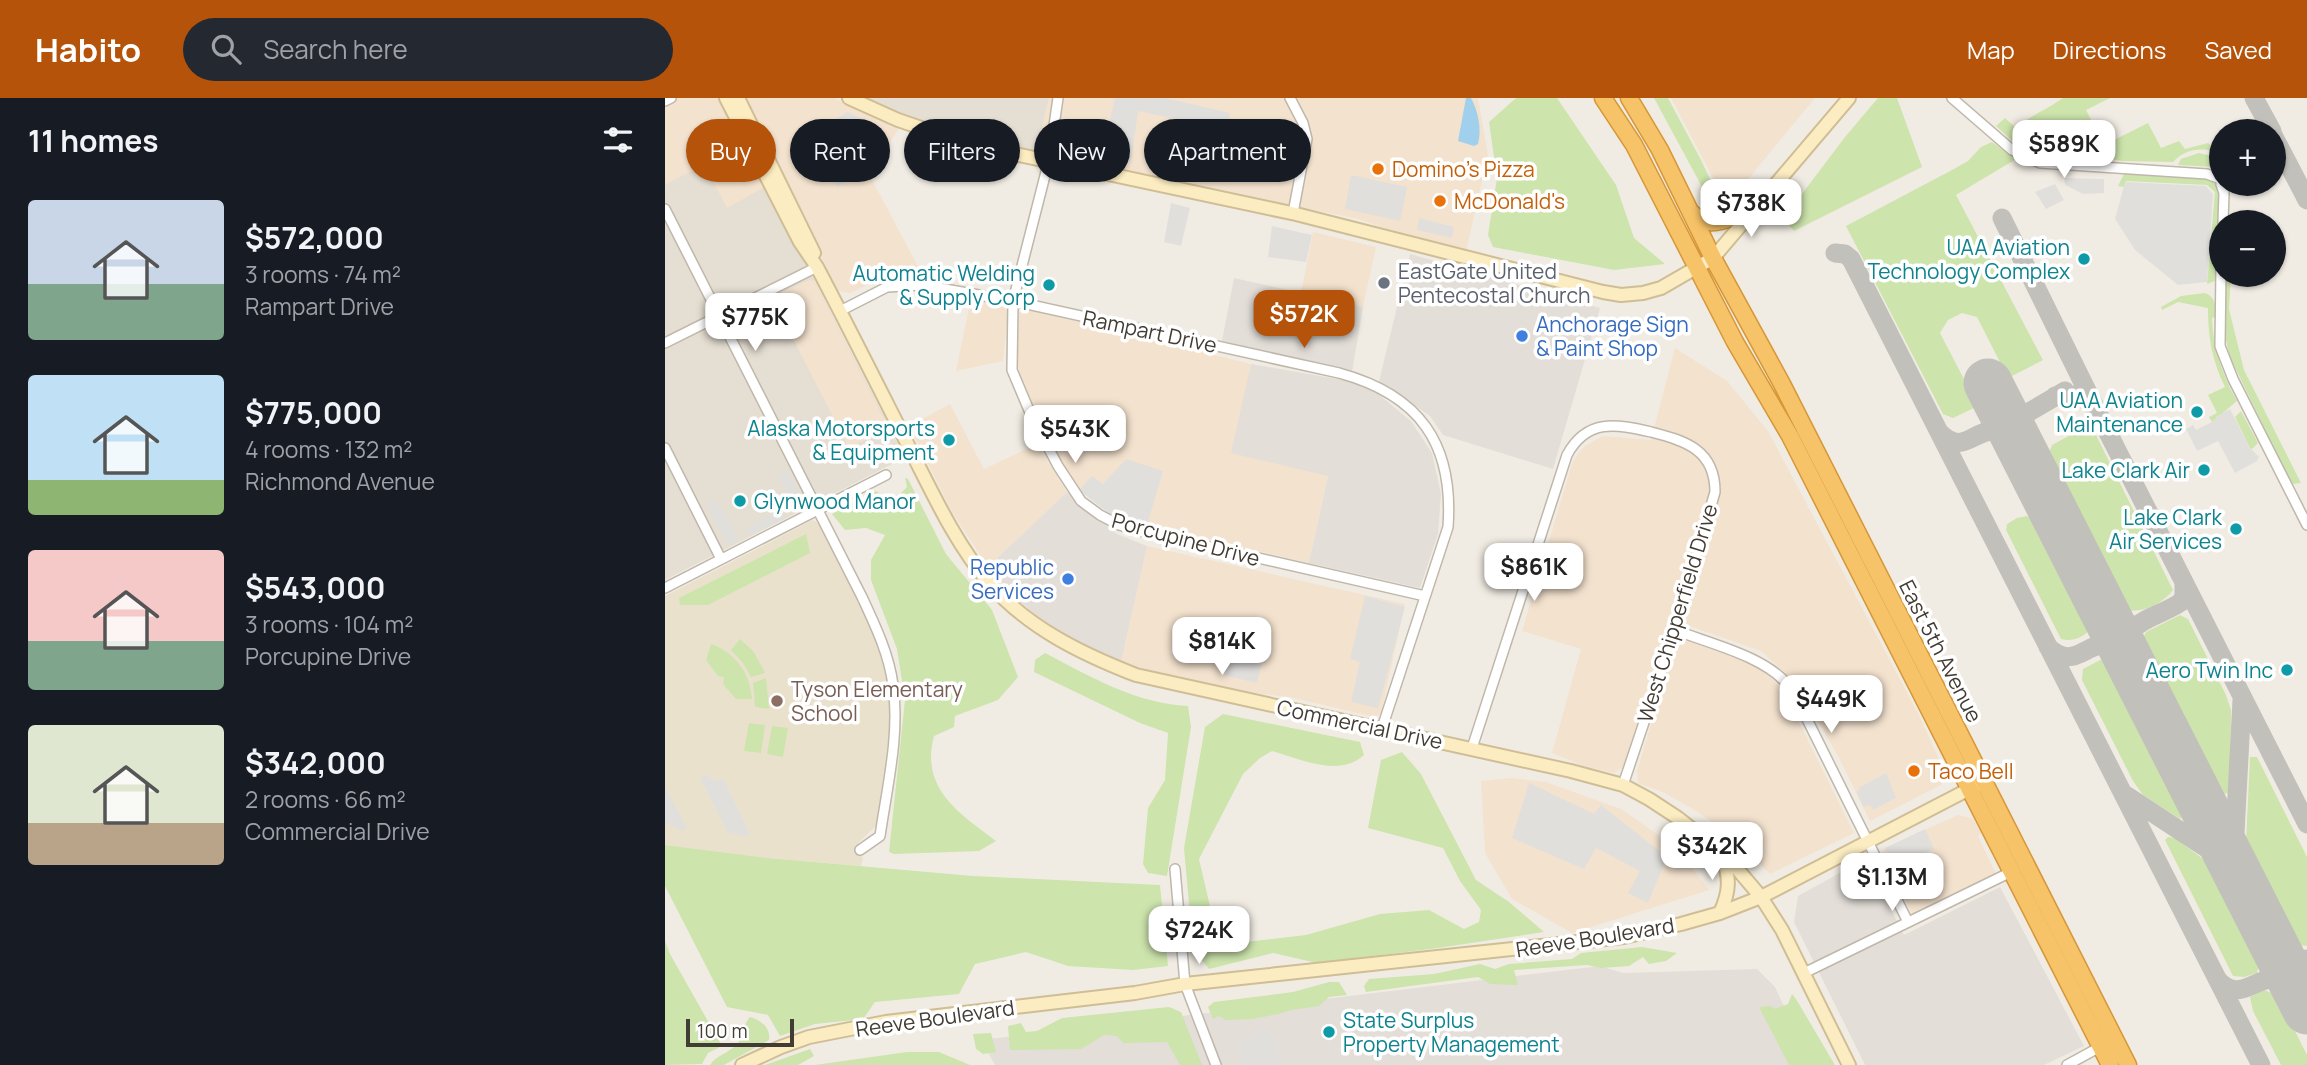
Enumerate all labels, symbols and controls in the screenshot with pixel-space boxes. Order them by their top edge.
search box [183,18,673,81]
text: Habito [35,27,141,72]
icon: search [207,30,245,68]
text: Search here [263,31,408,67]
text: Map [1967,33,2015,66]
text: Directions [2053,33,2166,66]
text: Saved [2204,33,2272,66]
chip: Buy [686,119,776,182]
chip: Rent [790,119,890,182]
chip: Filters [904,119,1020,182]
chip: New [1034,119,1130,182]
chip: Apartment [1144,119,1311,182]
map controls [2209,119,2286,287]
button: + [2209,119,2286,196]
text: 11 homes [28,120,159,161]
pin: $589K [2015,120,2113,180]
icon: filters [599,121,637,159]
text: $589K [2028,127,2100,159]
place label: Domino's Pizza [1392,155,1535,183]
marker: Domino's Pizza [1370,161,1386,177]
pin: $738K [1702,180,1800,239]
text: $738K [1716,186,1786,218]
place label: McDonald's [1454,187,1565,215]
marker: McDonald's [1432,193,1448,209]
button: − [2209,210,2286,287]
text: $572,000 [245,217,384,258]
icon: home [84,228,168,312]
place label: UAA Aviation Technology Complex [1867,233,2070,285]
marker: UAA Aviation Technology Complex [2076,251,2092,267]
place label: EastGate United Pentecostal Church [1398,257,1591,309]
text: 3 rooms · 74 m² [245,258,401,290]
place label: Automatic Welding & Supply Corp [852,259,1035,311]
marker: EastGate United Pentecostal Church [1376,275,1392,291]
marker: Automatic Welding & Supply Corp [1041,277,1057,293]
text: Rampart Drive [245,290,394,322]
pin: $572K [1255,290,1353,350]
pin: $775K [706,294,804,353]
text: $572K [1270,297,1338,329]
text: $775K [721,300,789,332]
street label: Rampart Drive [1081,303,1219,359]
place label: Anchorage Sign & Paint Shop [1536,310,1689,362]
marker: Anchorage Sign & Paint Shop [1514,328,1530,344]
place label: UAA Aviation Maintenance [2056,386,2183,438]
text: $775,000 [245,392,382,433]
icon: home [84,403,168,487]
marker: UAA Aviation Maintenance [2189,404,2205,420]
pin: $543K [1026,406,1124,465]
text: $543K [1040,412,1110,444]
place label: Alaska Motorsports & Equipment [747,414,935,466]
marker: Alaska Motorsports & Equipment [941,432,957,448]
text: 4 rooms · 132 m² [245,433,413,465]
place label: Lake Clark Air [2061,456,2190,484]
marker: Lake Clark Air [2196,462,2212,478]
text: Richmond Avenue [245,465,435,497]
place label: Glynwood Manor [754,487,917,515]
marker: Glynwood Manor [732,493,748,509]
street label: West Chipperfield Drive [1630,500,1724,726]
place label: Lake Clark Air Services [2109,503,2223,555]
street label: Porcupine Drive [1109,506,1263,572]
marker: Lake Clark Air Services [2228,521,2244,537]
pin: $861K [1485,544,1583,603]
text: $861K [1500,550,1568,582]
place label: Republic Services [970,553,1054,605]
text: $543,000 [245,567,385,608]
marker: Republic Services [1060,571,1076,587]
street label: East 5th Avenue [1893,575,1989,727]
icon: home [84,578,168,662]
text: 3 rooms · 104 m² [245,608,413,640]
pin: $814K [1173,618,1271,677]
text: $814K [1188,624,1256,656]
text: Porcupine Drive [245,640,411,672]
place label: Aero Twin Inc [2146,656,2273,684]
marker: Aero Twin Inc [2279,662,2295,678]
place label: Tyson Elementary School [791,675,963,727]
pin: $449K [1782,676,1880,735]
text: $449K [1796,682,1866,714]
marker: Tyson Elementary School [769,693,785,709]
street label: Commercial Drive [1275,693,1445,755]
text: $342,000 [245,742,386,783]
icon: home [84,753,168,837]
place label: Taco Bell [1928,757,2014,785]
marker: Taco Bell [1906,763,1922,779]
text: 2 rooms · 66 m² [245,783,406,815]
text: Commercial Drive [245,815,430,847]
pin: $342K [1663,822,1761,882]
text: $342K [1677,829,1747,861]
pin: $1.13M [1835,854,1949,913]
text: $1.13M [1857,860,1927,892]
pin: $724K [1150,906,1248,966]
street label: Reeve Boulevard [1514,911,1676,963]
text: $724K [1165,913,1233,945]
street label: Reeve Boulevard [854,993,1016,1043]
place label: State Surplus Property Management [1343,1006,1560,1058]
scale bar [686,1016,795,1048]
text: 100 m [697,1018,748,1044]
marker: State Surplus Property Management [1321,1024,1337,1040]

